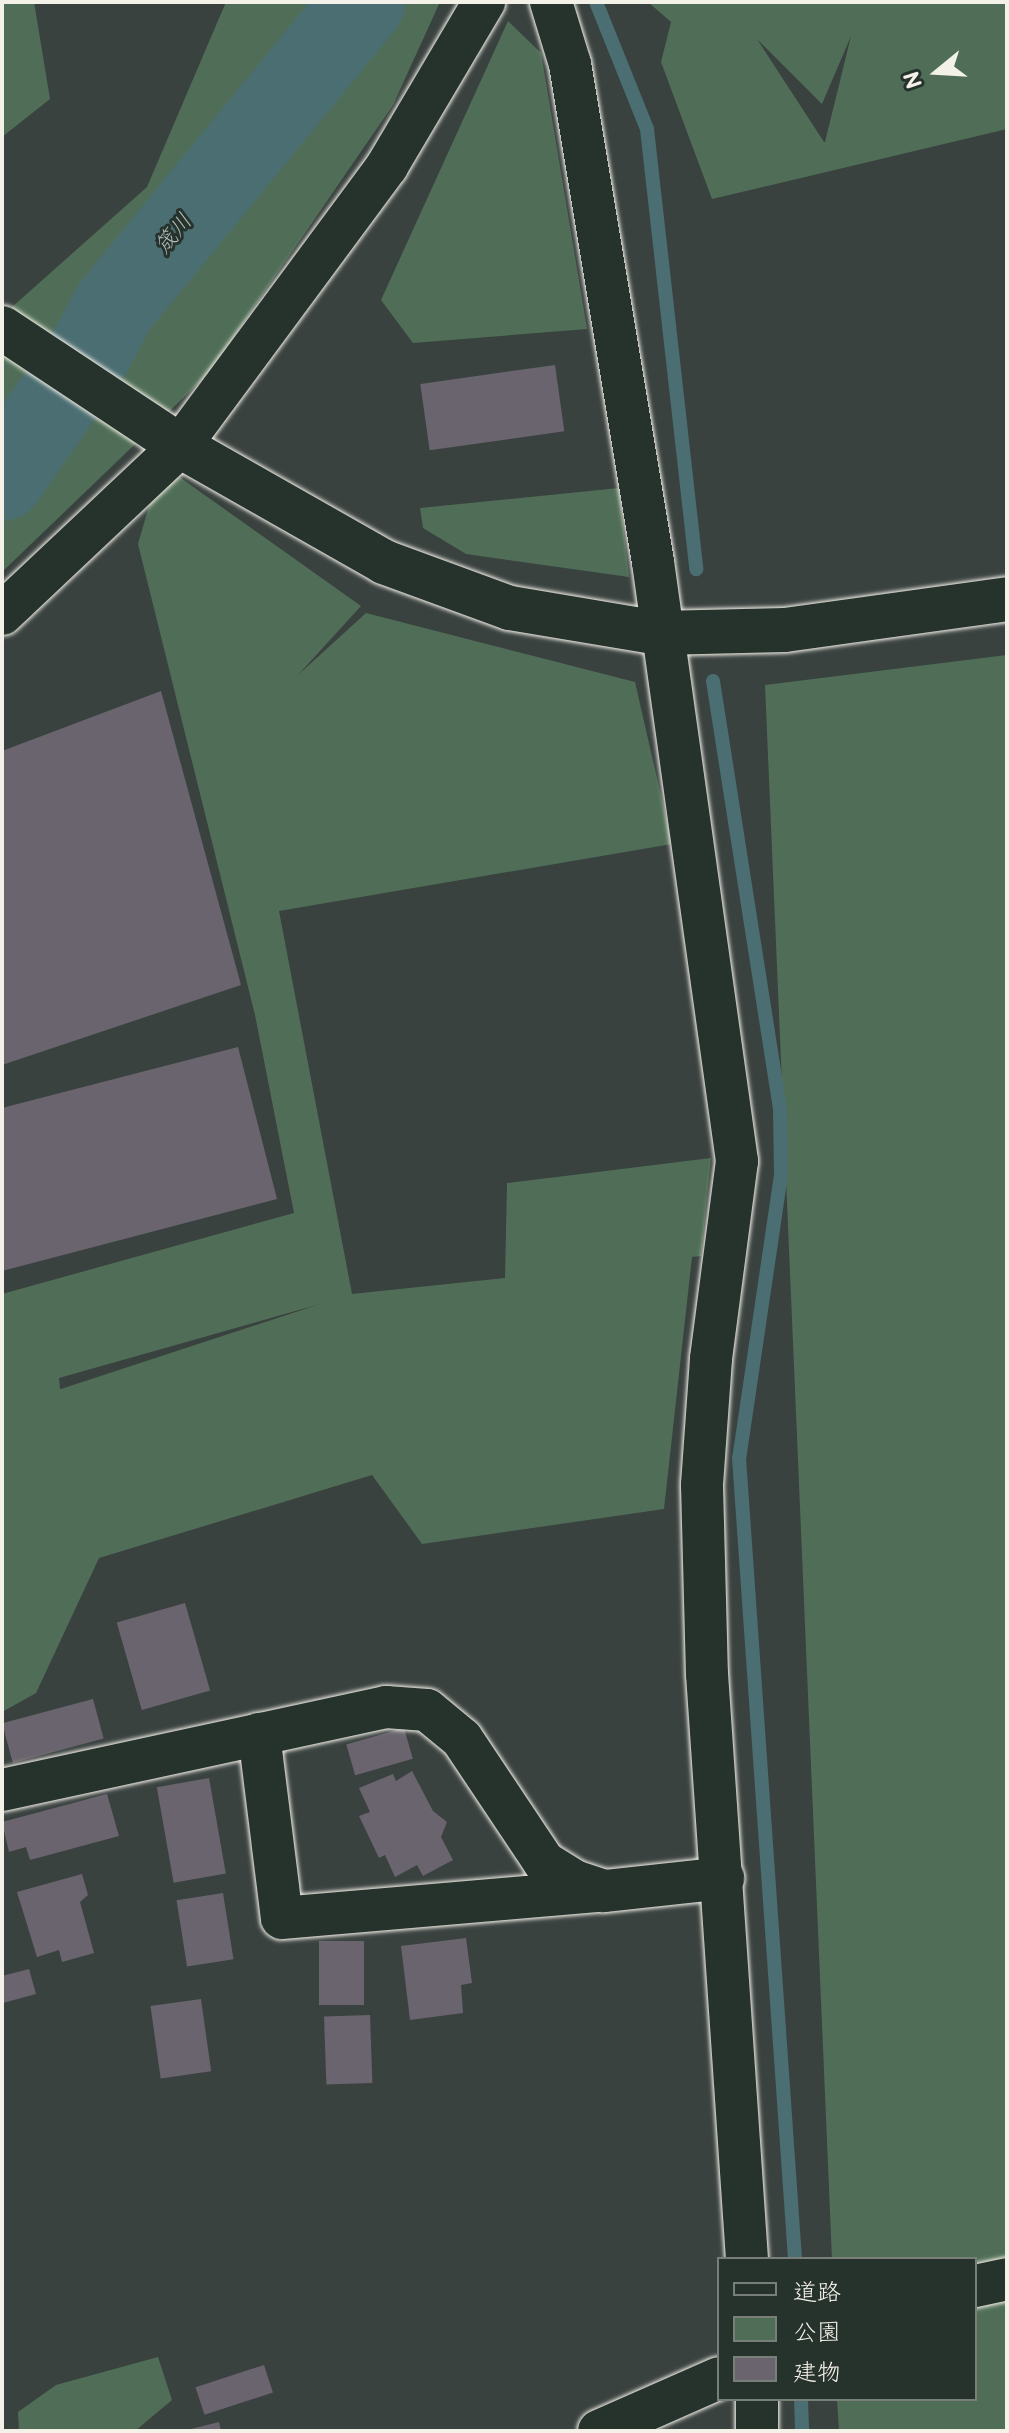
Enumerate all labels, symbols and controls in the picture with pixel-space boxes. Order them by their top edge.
north arrow [897,32,977,112]
text: N [898,68,929,92]
water label: 筬川 [150,209,198,259]
legend [717,2257,977,2401]
text: 道路 [793,2278,841,2307]
text: 公園 [793,2318,841,2347]
text: 建物 [793,2358,841,2387]

